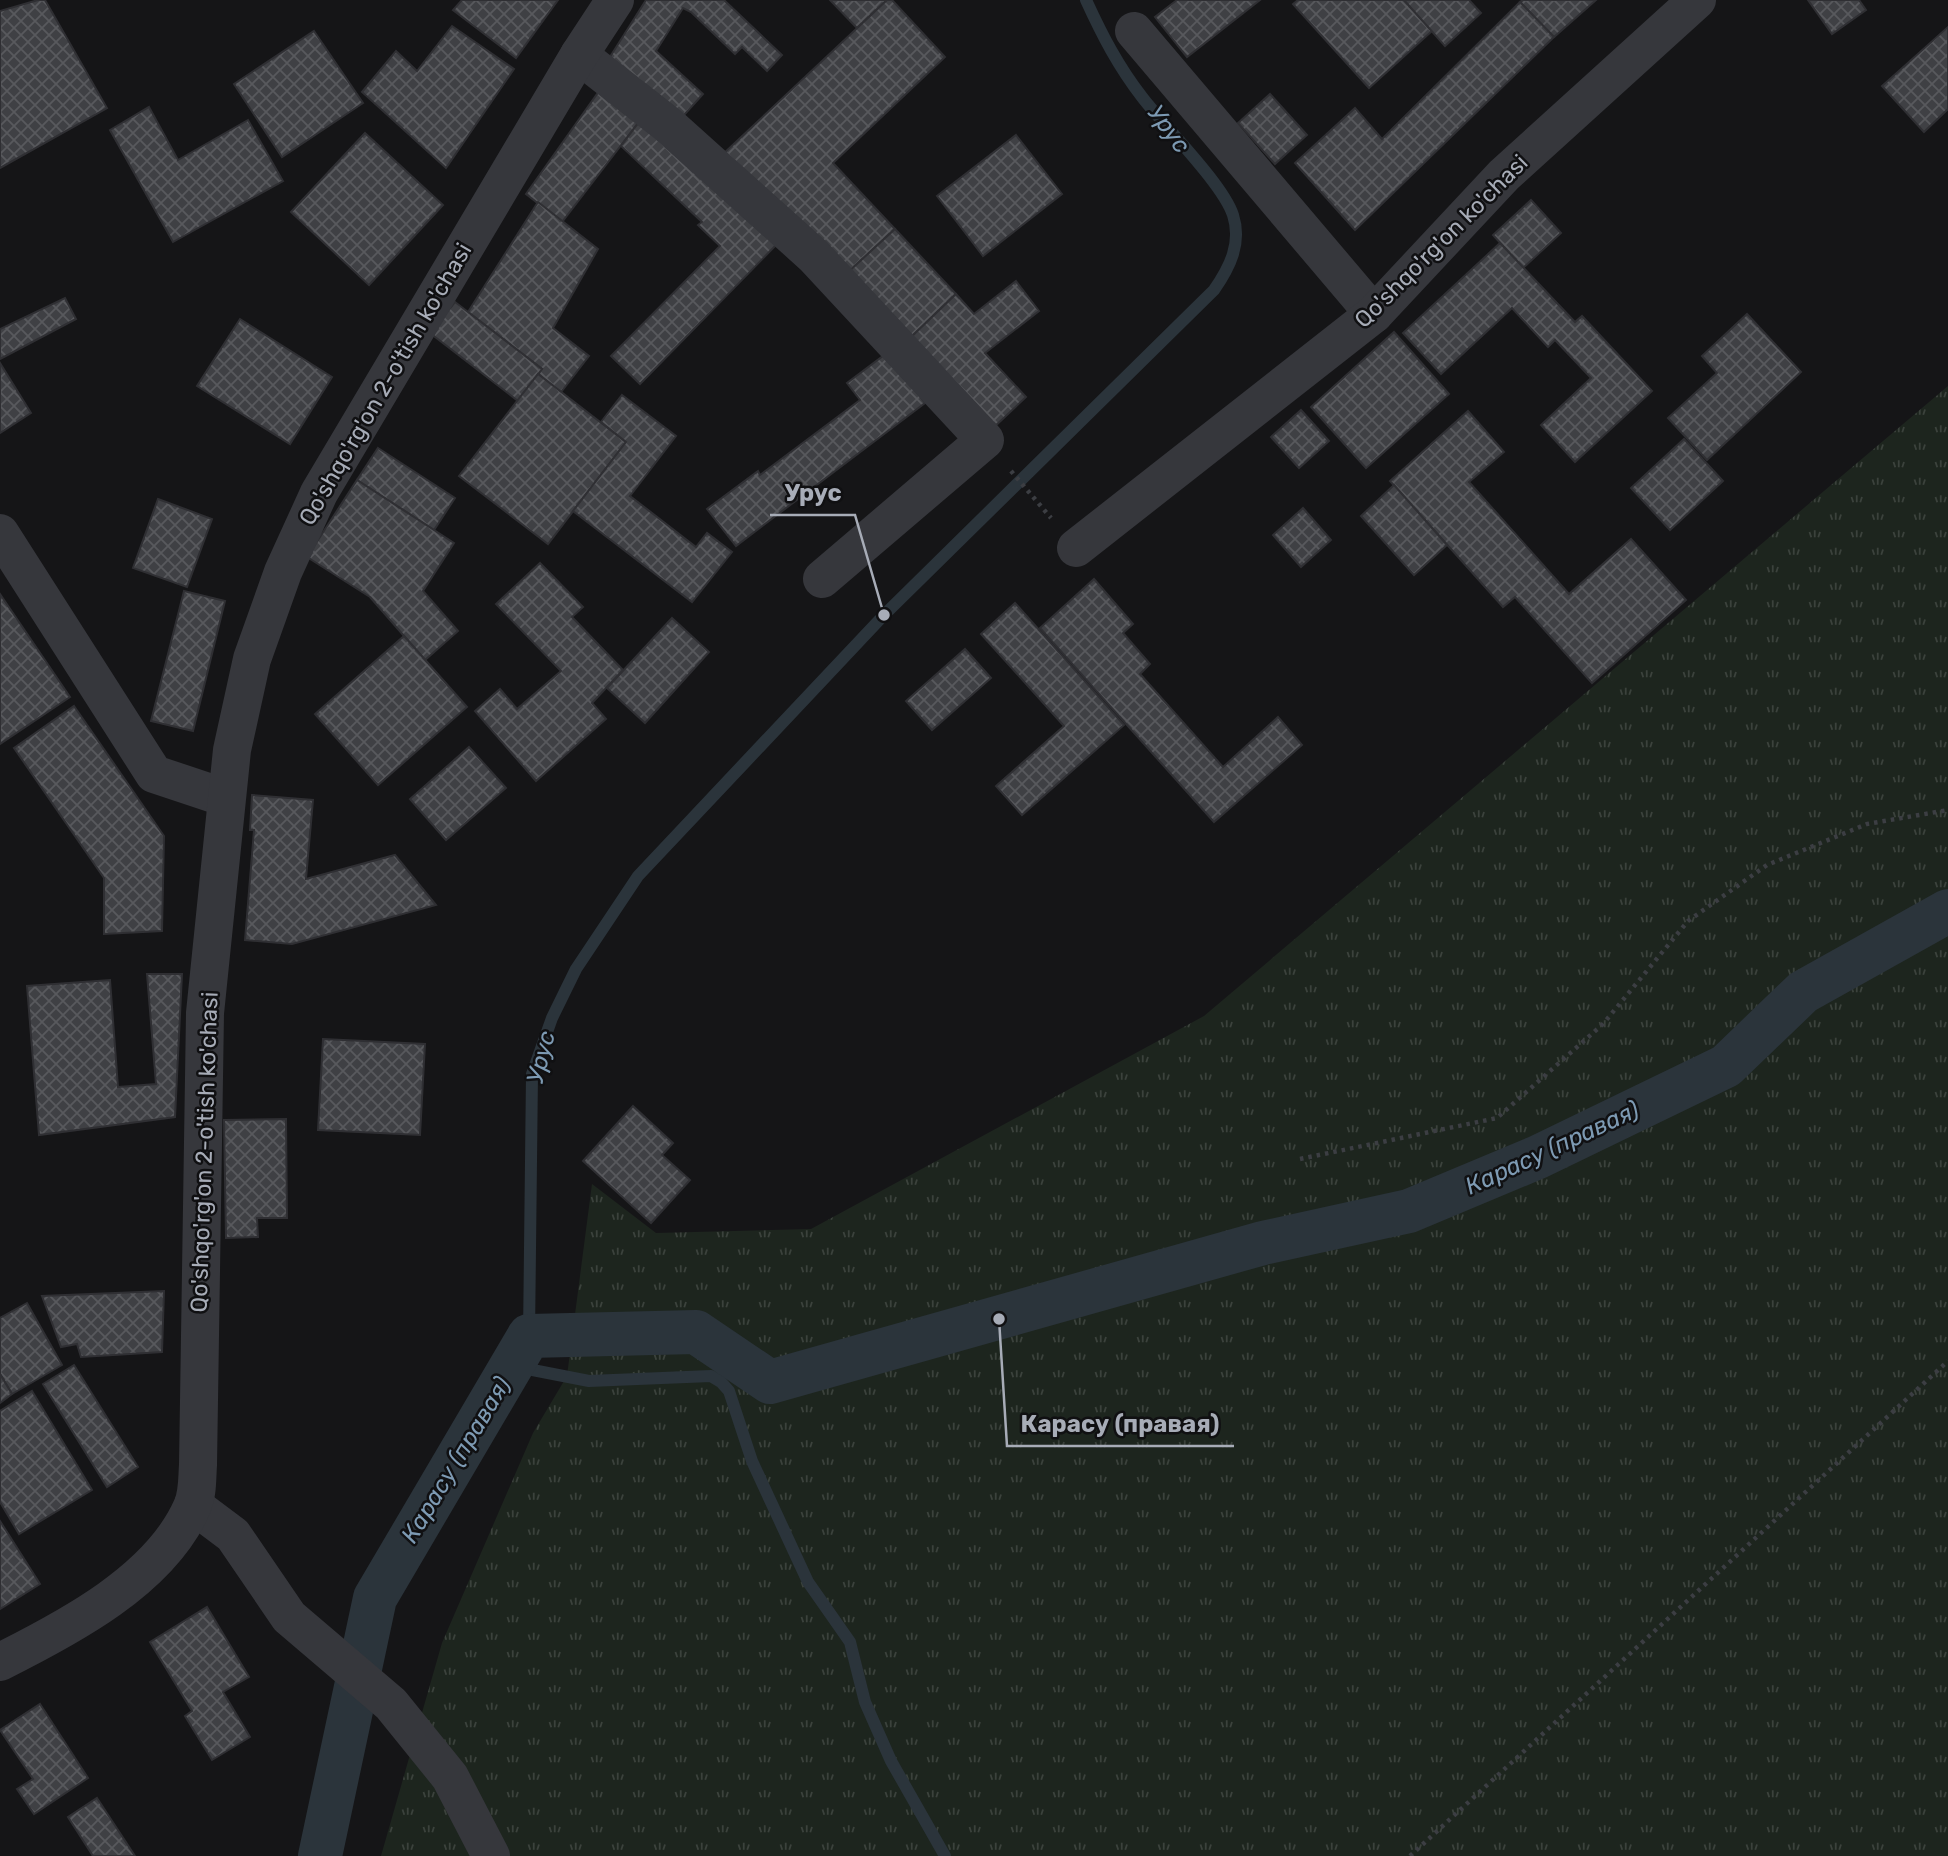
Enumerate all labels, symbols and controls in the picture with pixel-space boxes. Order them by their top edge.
water label: Урус [1142,99,1196,159]
street label: Qo'shqo'rg'on ko'chasi [1349,149,1533,333]
street label: Qo'shqo'rg'on 2-o'tish ko'chasi [293,238,477,530]
callout: Урус [770,470,855,515]
text: Урус [784,479,842,507]
street label: Qo'shqo'rg'on 2-o'tish ko'chasi [184,991,224,1313]
water label: Урус [521,1028,561,1086]
water label: Карасу (правая) [1461,1096,1643,1200]
water label: Карасу (правая) [395,1372,517,1548]
callout: Карасу (правая) [1007,1401,1234,1446]
text: Карасу (правая) [1021,1410,1219,1438]

